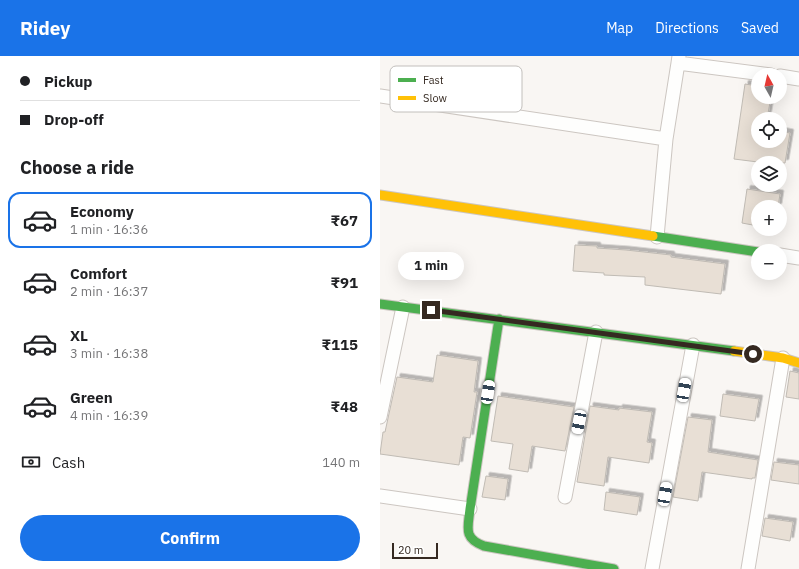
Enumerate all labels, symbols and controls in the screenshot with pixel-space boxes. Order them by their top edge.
text: Ridey [20,16,70,40]
text: Map [606,19,633,37]
text: Directions [655,19,719,37]
text: Saved [741,19,779,37]
legend [390,66,522,112]
north arrow [751,68,787,104]
map controls [751,68,787,280]
text: Pickup [44,72,92,91]
text: Fast [423,73,444,87]
text: Slow [423,91,447,105]
text: Drop-off [44,110,104,129]
button: locate [751,112,787,148]
text: Choose a ride [20,156,134,179]
button: layers [751,156,787,192]
button: + [751,200,787,236]
icon: car [22,202,58,238]
text: Economy [70,202,134,221]
text: ₹67 [331,211,358,230]
text: 1 min · 16:36 [70,221,148,238]
button: − [751,244,787,280]
callout: 1 min [398,252,464,280]
text: 1 min [414,257,448,274]
icon: car [22,264,58,300]
text: Comfort [70,264,127,283]
text: ₹91 [331,273,358,292]
text: 2 min · 16:37 [70,283,148,300]
route end [422,301,440,319]
icon: car [22,326,58,362]
text: XL [70,326,88,345]
text: ₹115 [322,335,358,354]
text: 3 min · 16:38 [70,345,148,362]
route start [744,345,762,363]
car [676,377,692,403]
car [480,379,496,405]
icon: car [22,388,58,424]
text: Green [70,388,113,407]
text: ₹48 [331,397,358,416]
text: 4 min · 16:39 [70,407,148,424]
car [571,409,587,435]
icon: cash [20,451,42,473]
text: Cash [52,453,85,472]
text: 140 m [322,454,360,471]
car [657,481,673,507]
button: Confirm [20,515,360,561]
scale bar [392,541,438,560]
text: 20 m [398,543,423,557]

